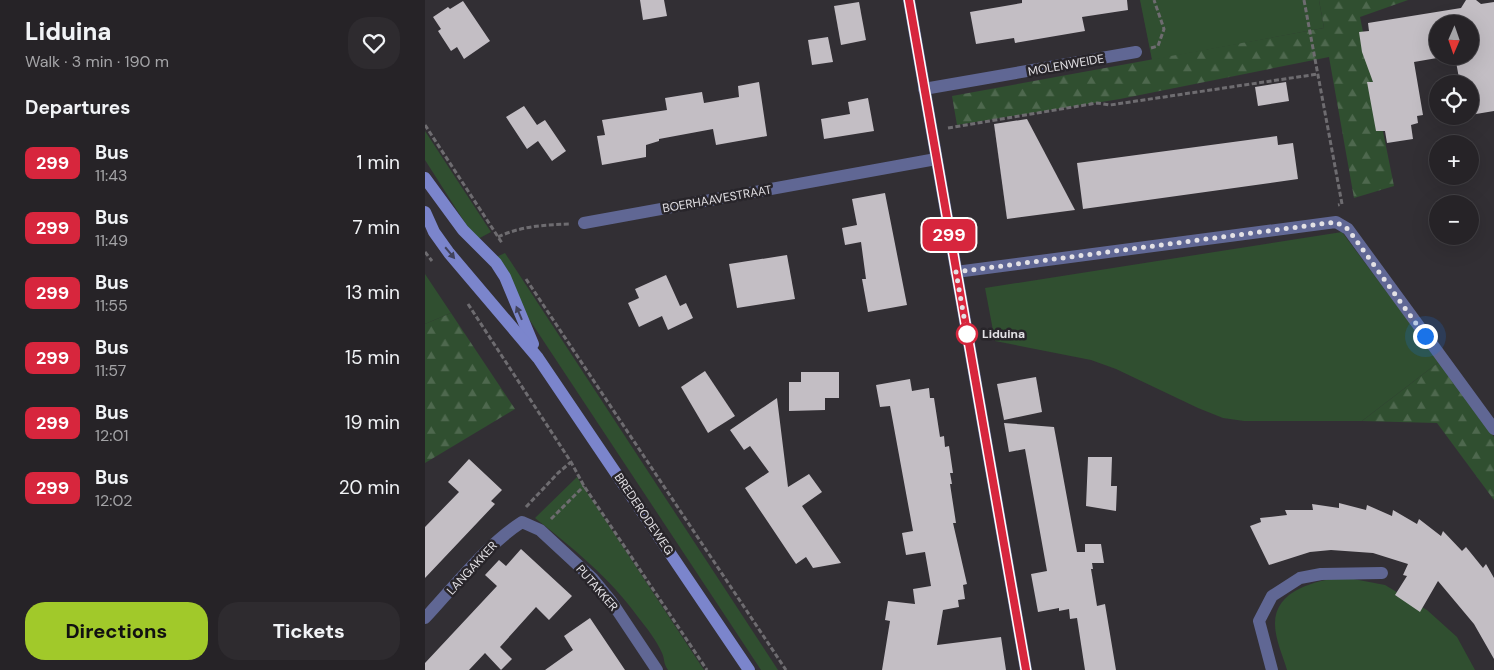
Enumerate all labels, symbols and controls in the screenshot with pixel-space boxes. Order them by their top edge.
north arrow [1429,15,1479,65]
map controls [1429,15,1479,245]
text: Liduina [25,16,112,47]
button: heart [348,17,400,69]
street label: MOLENWEIDE [1027,50,1106,80]
text: Walk · 3 min · 190 m [25,51,169,72]
button: locate [1429,75,1479,125]
text: Departures [25,95,130,120]
button: + [1429,135,1479,185]
text: Bus [95,140,129,165]
text: 1 min [357,150,400,175]
text: 299 [36,151,69,175]
text: 11:43 [95,165,127,186]
street label: BOERHAAVESTRAAT [661,181,773,216]
button: − [1429,195,1479,245]
text: Bus [95,205,129,230]
text: 7 min [352,215,400,240]
text: 299 [36,216,69,240]
line badge: 299 [920,219,978,251]
text: 299 [932,223,966,247]
text: 11:49 [95,230,128,251]
one-way arrow [445,247,456,260]
text: Bus [95,270,129,295]
text: 13 min [345,280,400,305]
text: 299 [36,281,69,305]
text: 11:55 [95,295,128,316]
one-way arrow [515,306,523,320]
marker: Liduina [956,323,978,345]
your location [1413,324,1438,349]
place label: Liduina [982,326,1025,342]
text: Bus [95,335,129,360]
text: 15 min [345,345,400,370]
text: 299 [36,346,69,370]
text: 11:57 [95,360,126,381]
text: Bus [95,400,129,425]
text: 19 min [345,410,400,435]
text: 299 [36,411,69,435]
text: 12:01 [95,425,128,446]
text: Bus [95,465,129,490]
street label: BREDERODEWEG [611,470,677,558]
text: 20 min [339,475,400,500]
text: 299 [36,476,69,500]
text: 12:02 [95,490,132,511]
street label: LANGAKKER [443,538,501,598]
street label: PUTAKKER [572,561,622,615]
button: Directions [25,602,208,660]
button: Tickets [218,602,400,660]

